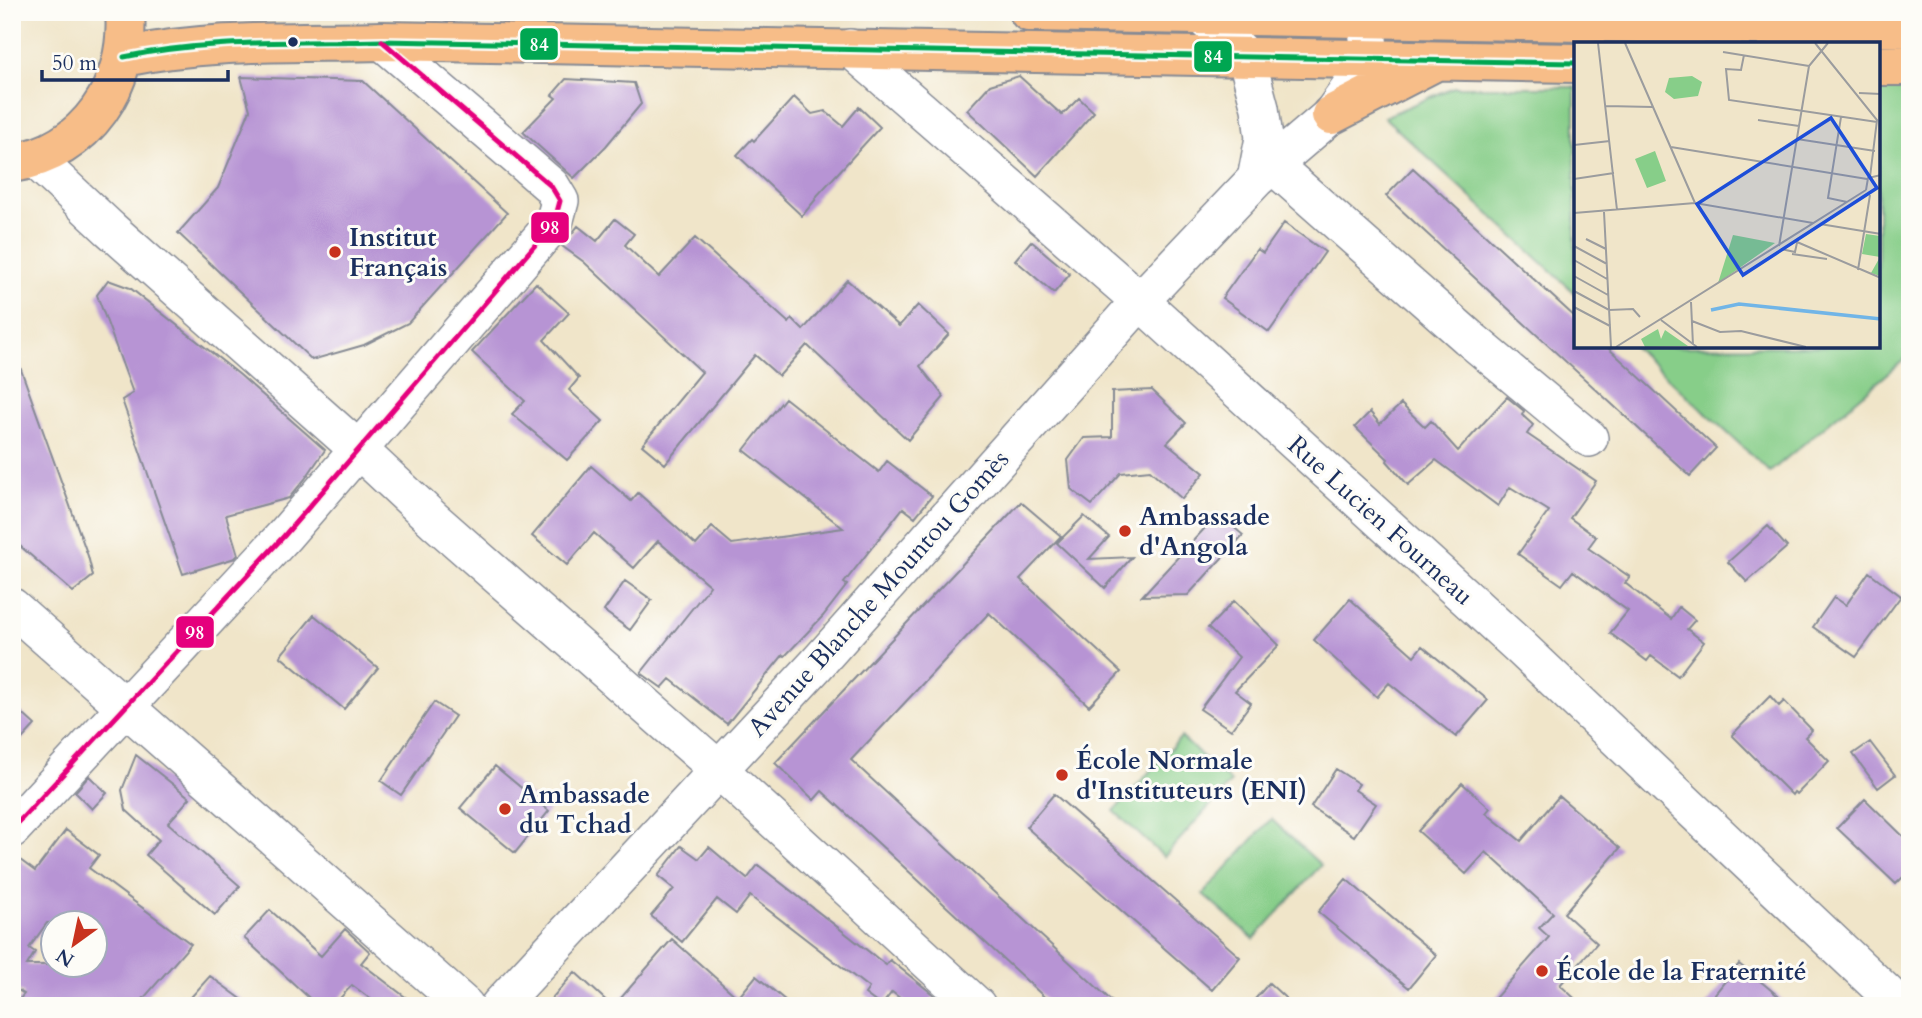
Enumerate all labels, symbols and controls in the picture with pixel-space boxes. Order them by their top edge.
line badge: 84 [519,27,559,61]
text: 84 [529,32,549,58]
unlabelled marker [286,35,300,49]
scale bar [42,38,228,82]
line badge: 84 [1193,40,1233,73]
inset map [1574,42,1880,348]
text: 84 [1203,44,1223,70]
text: 50 m [52,49,97,78]
line badge: 98 [530,211,570,244]
text: 98 [540,215,560,241]
place label: Institut Français [349,220,447,285]
marker: Institut Français [327,244,343,260]
street label: Rue Lucien Fourneau [1280,428,1481,613]
street label: Avenue Blanche Mountou Gomès [740,442,1017,744]
place label: Ambassade d'Angola [1139,499,1270,564]
marker: Ambassade d'Angola [1117,523,1133,539]
line badge: 98 [175,615,215,649]
text: 98 [185,620,205,646]
place label: École Normale d'Instituteurs (ENI) [1076,743,1307,808]
marker: École Normale d'Instituteurs (ENI) [1054,767,1070,783]
place label: Ambassade du Tchad [519,777,650,842]
marker: Ambassade du Tchad [497,801,513,817]
north arrow [38,909,108,979]
text: N [51,942,79,973]
place label: École de la Fraternité [1556,954,1807,989]
marker: École de la Fraternité [1534,963,1550,979]

